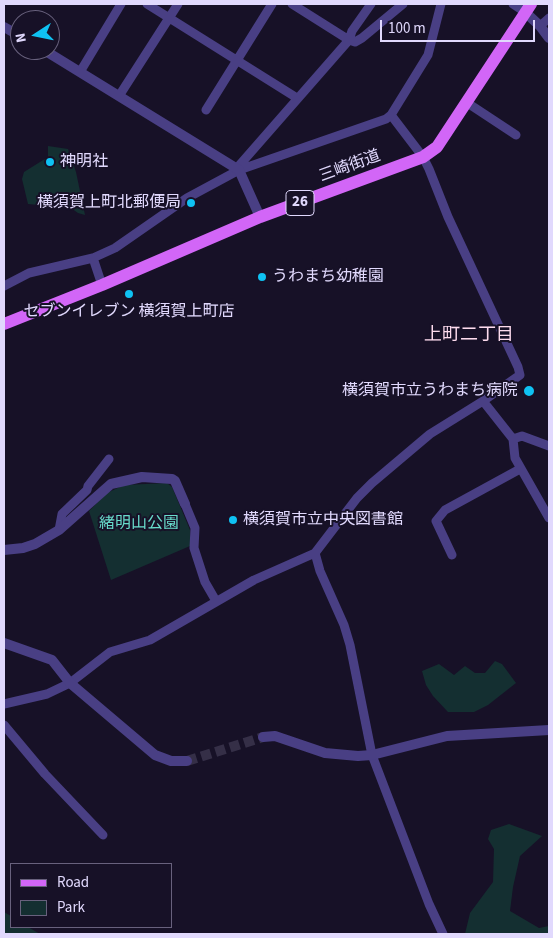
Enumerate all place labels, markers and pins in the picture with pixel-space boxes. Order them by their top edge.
place label: 神明社 [60,152,108,172]
marker: 神明社 [44,156,56,168]
place label: 横須賀上町北郵便局 [37,193,181,213]
marker: 横須賀上町北郵便局 [185,197,197,209]
place label: うわまち幼稚園 [272,267,384,287]
marker: うわまち幼稚園 [256,271,268,283]
marker: セブンイレブン 横須賀上町店 [123,288,135,300]
place label: セブンイレブン 横須賀上町店 [23,302,235,322]
place label: 横須賀市立うわまち病院 [342,381,518,401]
marker: 横須賀市立うわまち病院 [522,384,536,398]
place label: 横須賀市立中央図書館 [243,510,403,530]
marker: 横須賀市立中央図書館 [227,514,239,526]

